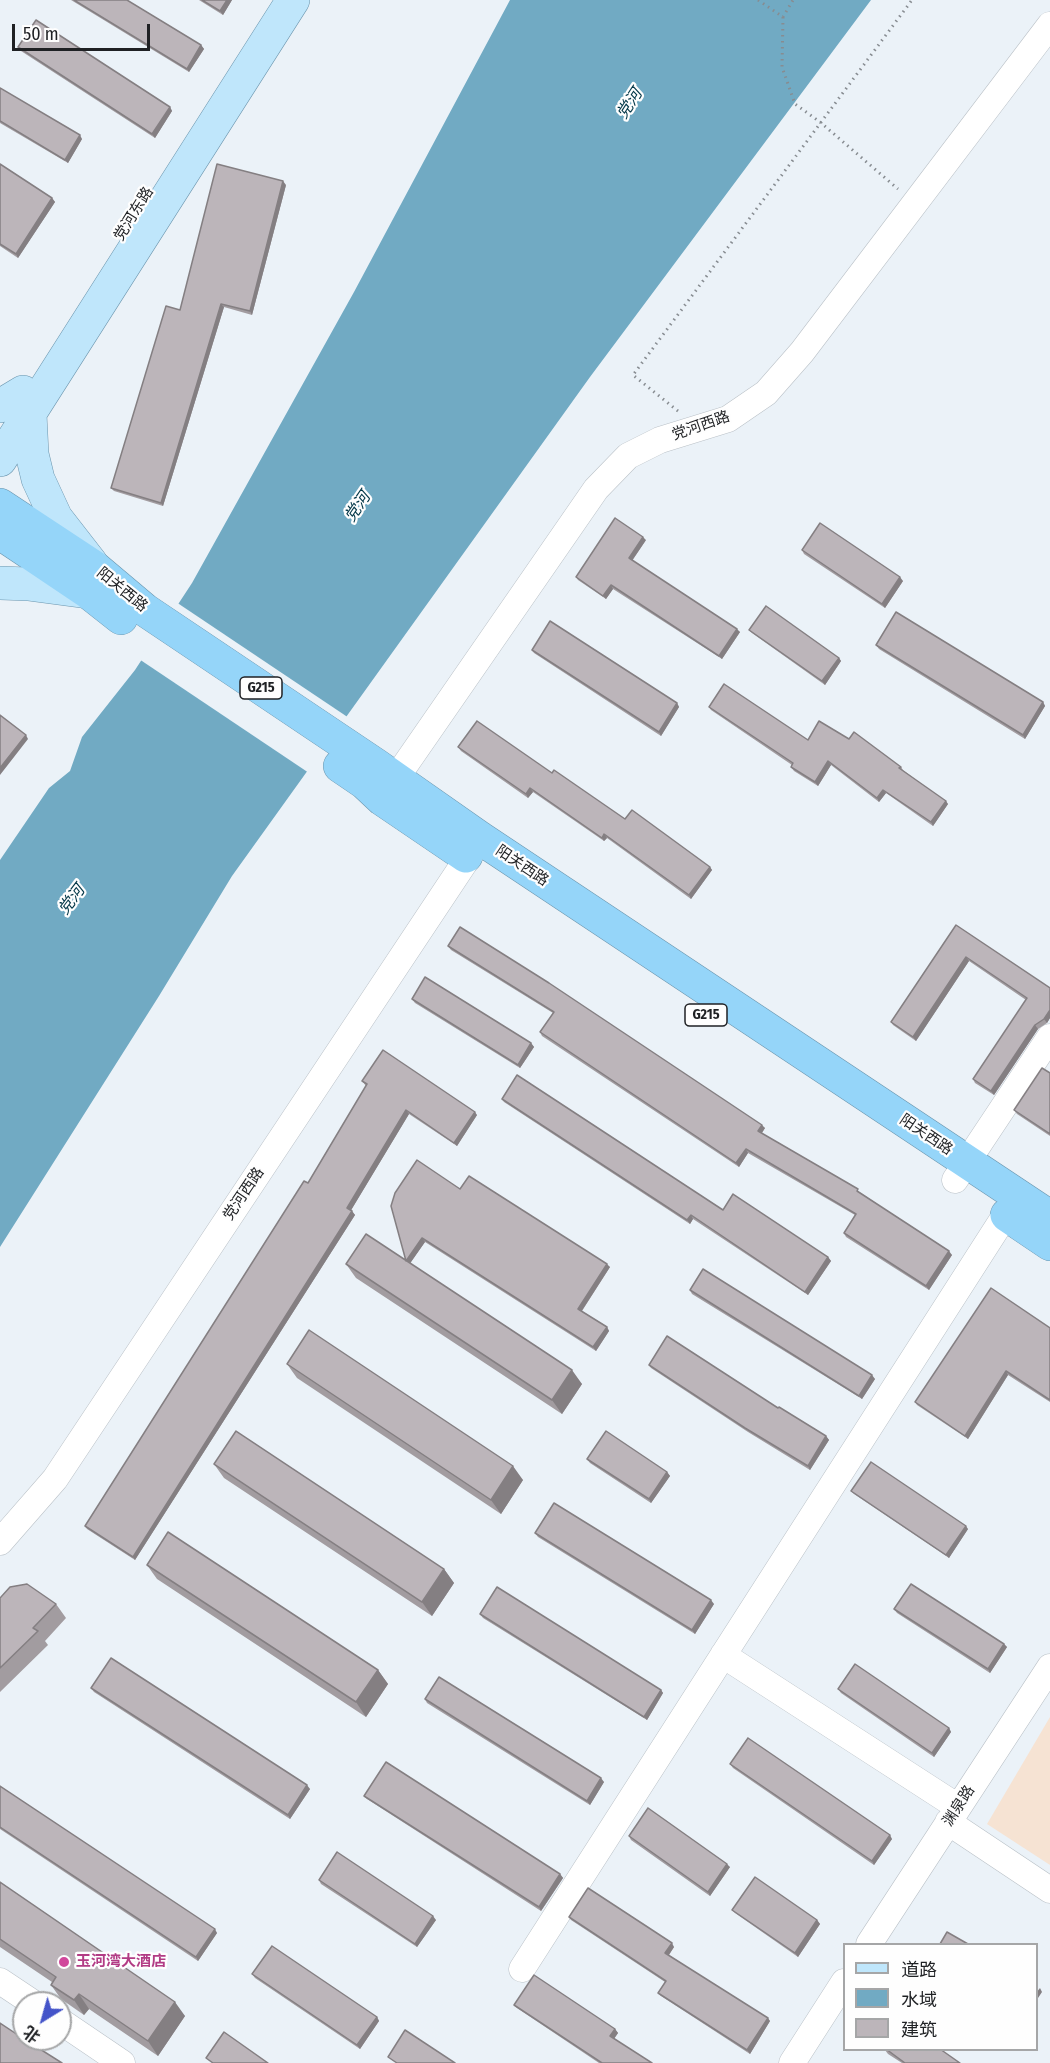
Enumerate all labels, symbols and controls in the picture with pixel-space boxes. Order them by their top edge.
scale bar [15,12,153,50]
text: 50 m [23,23,59,45]
water label: 党河 [613,85,647,123]
street label: 党河东路 [110,184,158,244]
street label: 党河西路 [670,408,732,444]
water label: 党河 [341,488,375,526]
street label: 阳关西路 [93,564,151,616]
road number: G215 [240,677,282,699]
street label: 阳关西路 [492,842,552,890]
water label: 党河 [55,881,89,919]
road number: G215 [685,1004,727,1026]
street label: 阳关西路 [896,1111,956,1159]
street label: 党河西路 [220,1164,268,1224]
street label: 渊泉路 [939,1782,979,1830]
legend [843,1943,1038,2051]
place label: 玉河湾大酒店 [76,1953,166,1971]
marker: 玉河湾大酒店 [57,1955,71,1969]
text: 道路 [901,1959,937,1981]
text: 水域 [901,1989,937,2011]
north arrow [12,1991,72,2051]
text: 建筑 [901,2019,937,2041]
text: 北 [20,2022,44,2047]

